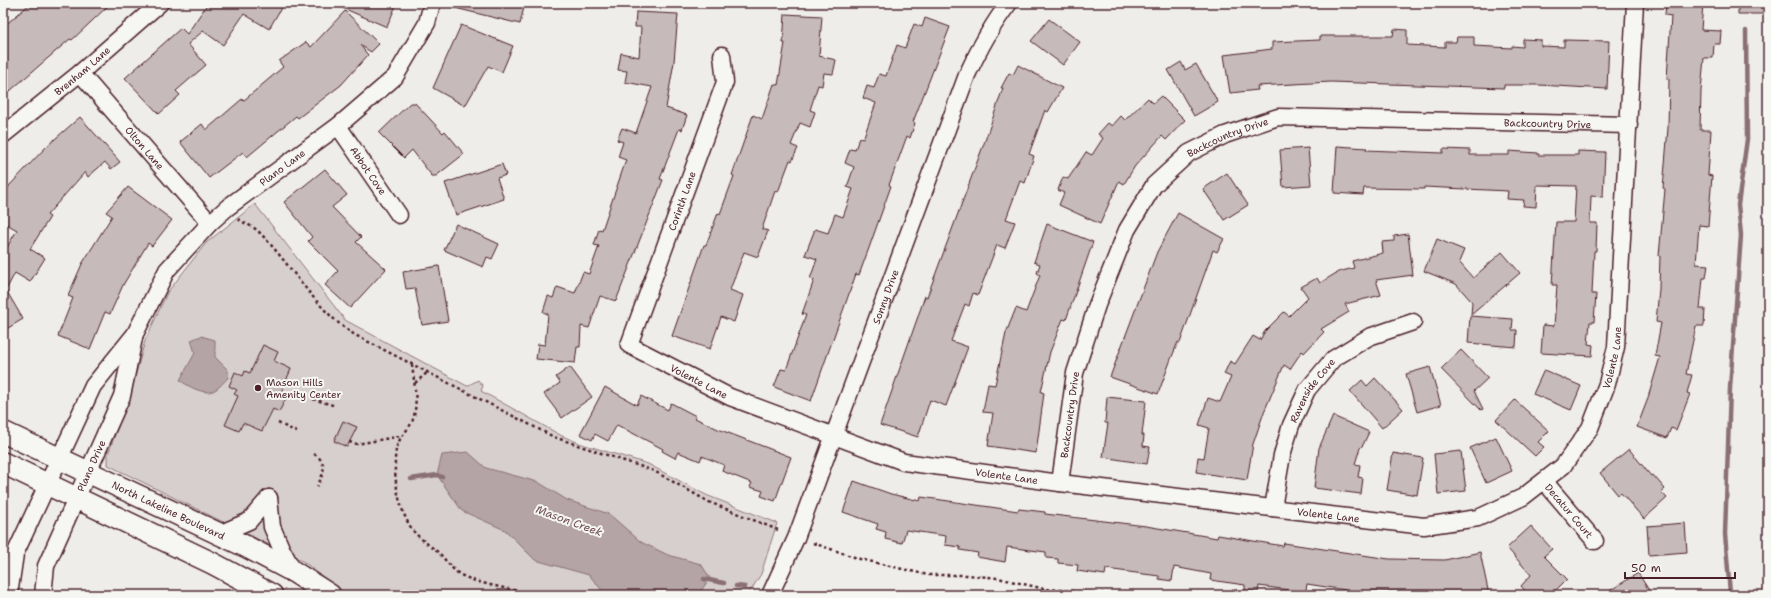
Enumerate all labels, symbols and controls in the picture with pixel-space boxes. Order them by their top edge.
street label: Brenham Lane [51,43,113,98]
street label: Backcountry Drive [1184,114,1270,160]
street label: Backcountry Drive [1504,116,1592,131]
street label: Olton Lane [122,123,167,172]
street label: Abbot Cove [347,144,390,197]
street label: Plano Lane [256,146,308,188]
street label: Corinth Lane [665,169,699,232]
street label: Sonny Drive [869,267,901,326]
street label: Volente Lane [1599,326,1624,391]
street label: Ravenside Cove [1287,355,1338,425]
street label: Volente Lane [668,361,730,401]
street label: Backcountry Drive [1057,370,1082,459]
place label: Mason Hills Amenity Center [266,376,341,401]
marker: Mason Hills Amenity Center [253,383,263,393]
street label: Plano Drive [74,438,108,494]
street label: Volente Lane [974,465,1039,487]
street label: North Lakeline Boulevard [110,478,228,542]
street label: Decatur Court [1542,481,1596,541]
water label: Mason Creek [534,502,605,540]
street label: Volente Lane [1296,505,1361,525]
scale bar [1625,554,1735,580]
text: 50 m [1631,560,1661,576]

